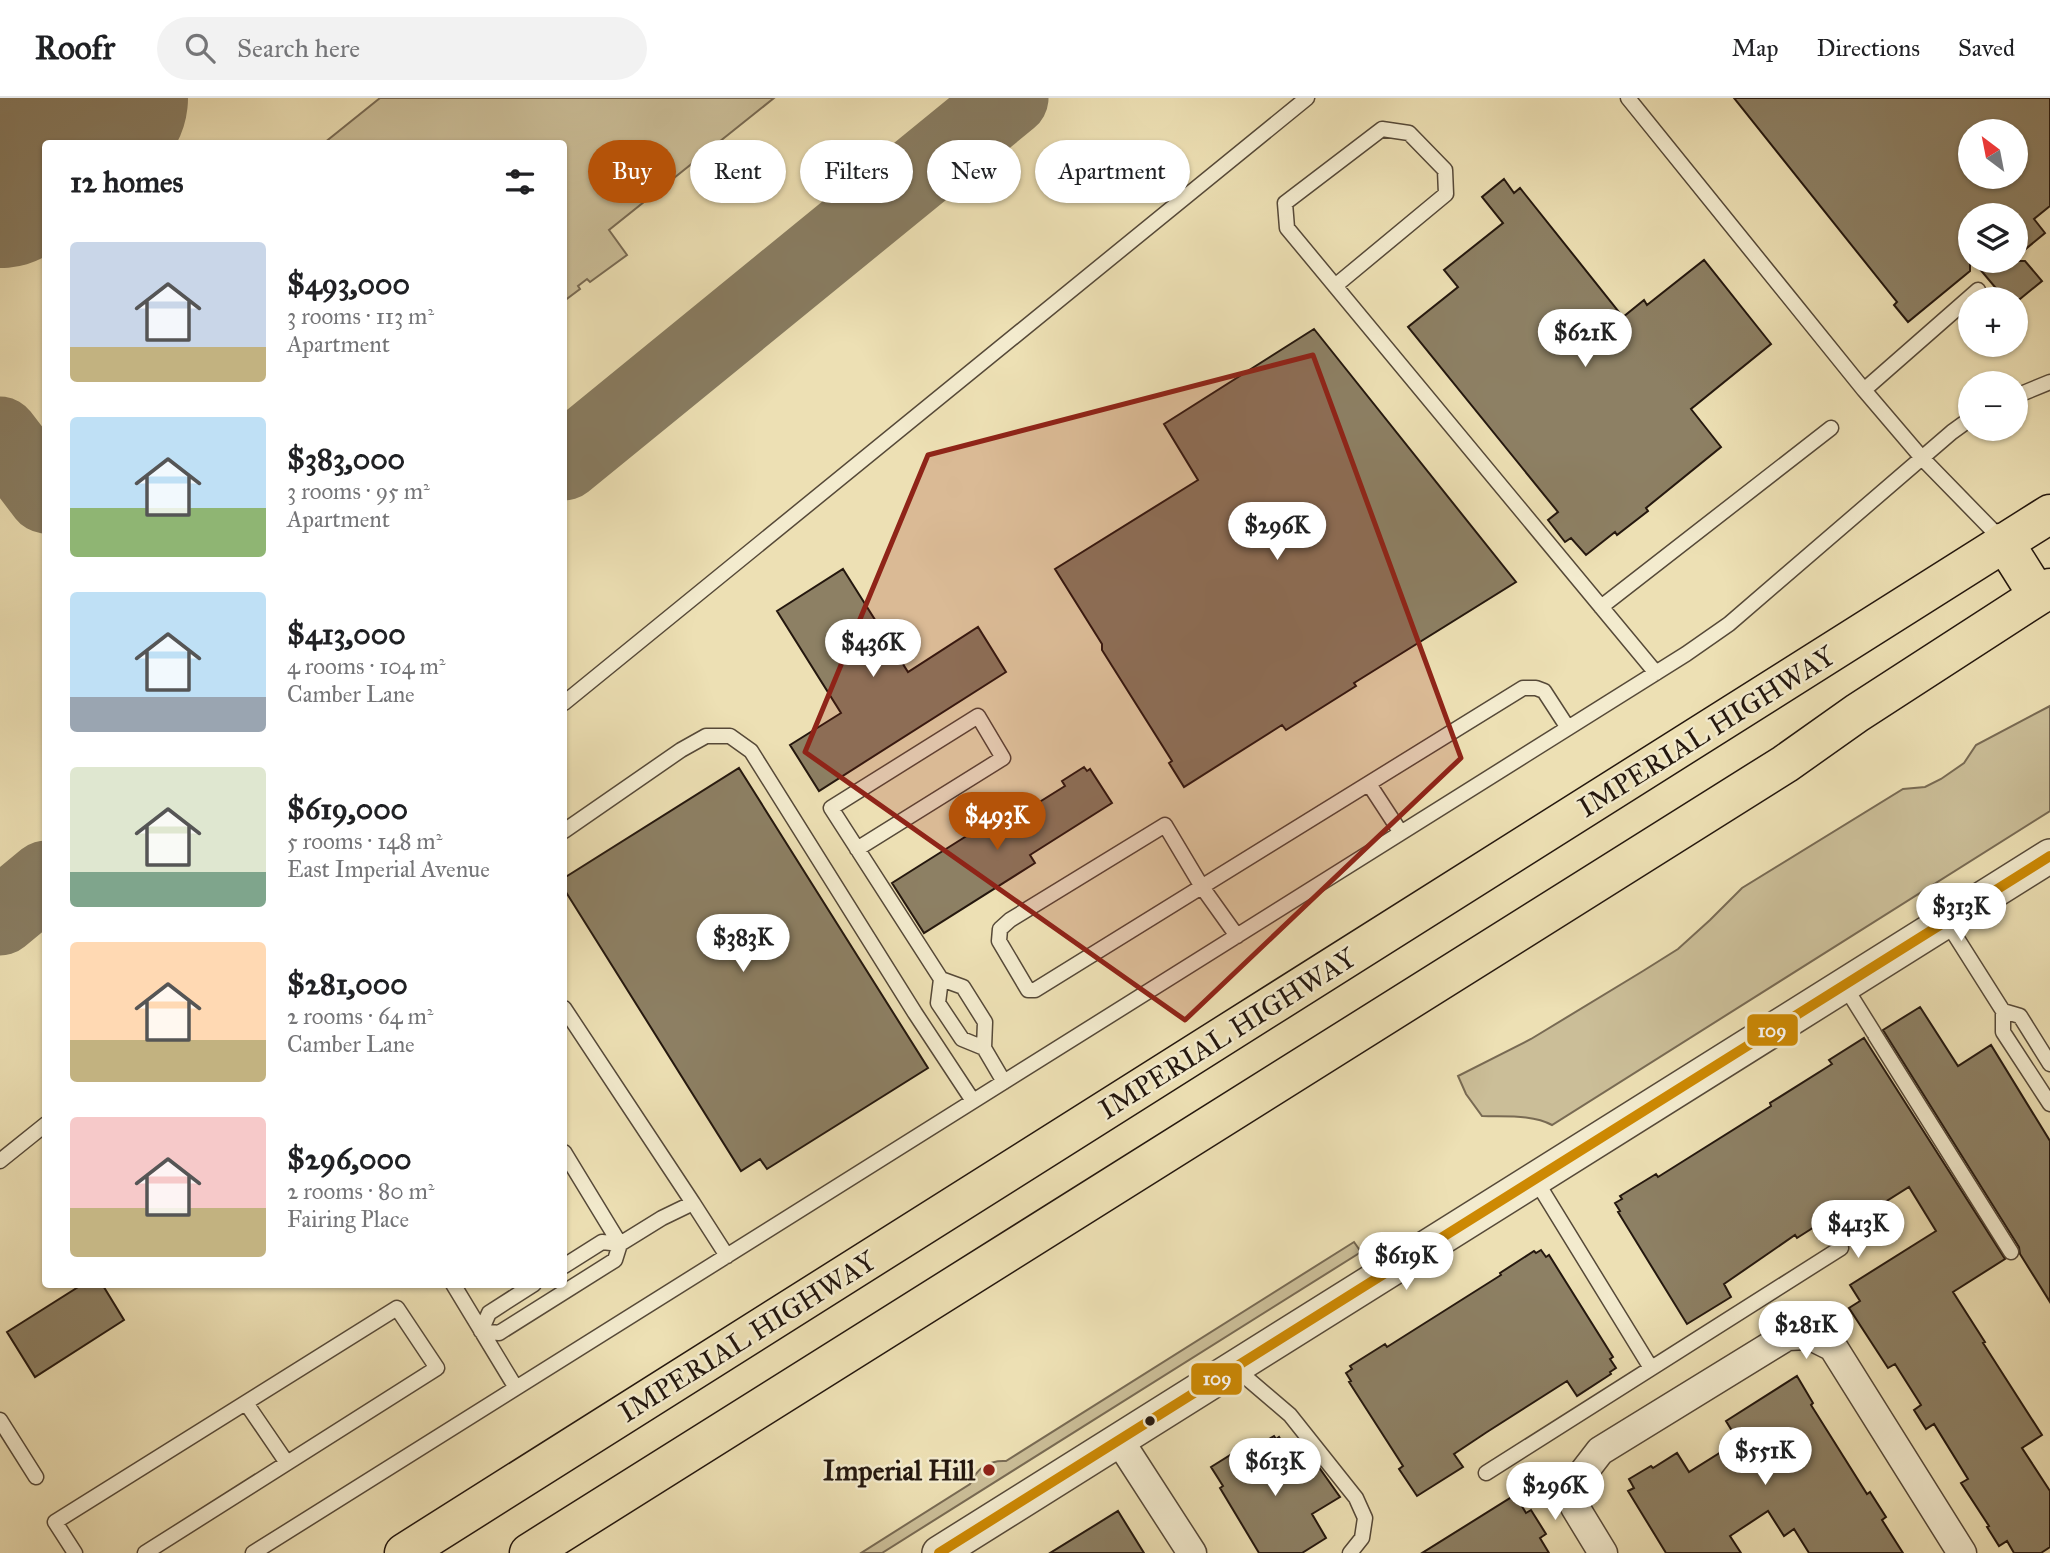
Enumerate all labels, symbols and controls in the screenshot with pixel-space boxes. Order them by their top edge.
search box [157,17,647,80]
text: Roofr [35,28,115,68]
icon: search [181,29,219,67]
text: Search here [237,32,360,64]
text: Map [1732,33,1779,63]
text: Directions [1817,33,1920,63]
text: Saved [1958,33,2015,63]
north arrow [1958,119,2028,189]
map controls [1958,119,2028,441]
chip: Buy [588,140,676,203]
chip: Rent [690,140,786,203]
chip: Filters [800,140,913,203]
chip: New [927,140,1021,203]
chip: Apartment [1035,140,1190,203]
icon: filters [501,163,539,201]
text: 12 homes [70,164,183,200]
button: layers [1958,203,2028,273]
text: $493,000 [287,266,410,302]
icon: home [126,270,210,354]
button: + [1958,287,2028,357]
text: 3 rooms · 113 m² [287,302,434,330]
pin: $621K [1536,310,1634,369]
text: $621K [1554,318,1616,346]
text: Apartment [287,330,390,358]
button: − [1958,371,2028,441]
text: $383,000 [287,441,405,477]
icon: home [126,445,210,529]
text: 3 rooms · 95 m² [287,477,430,505]
pin: $296K [1228,503,1326,562]
text: Apartment [287,505,390,533]
text: $296K [1244,511,1310,539]
text: $413,000 [287,616,406,652]
icon: home [126,620,210,704]
pin: $436K [824,620,922,679]
text: $436K [841,628,905,656]
street label: IMPERIAL HIGHWAY [1571,638,1842,825]
text: 4 rooms · 104 m² [287,652,446,680]
text: Camber Lane [287,680,415,708]
text: $619,000 [287,791,408,827]
pin: $493K [948,792,1046,852]
icon: home [126,795,210,879]
text: $493K [965,801,1029,829]
text: 5 rooms · 148 m² [287,827,442,855]
text: East Imperial Avenue [287,855,490,883]
pin: $313K [1912,884,2010,943]
text: $313K [1932,892,1990,920]
pin: $383K [694,914,792,974]
text: $383K [713,923,773,951]
street label: IMPERIAL HIGHWAY [1092,940,1363,1127]
text: $281,000 [287,966,408,1002]
icon: home [126,970,210,1054]
text: 2 rooms · 64 m² [287,1002,433,1030]
line badge: 109 [1746,1013,1799,1047]
text: 109 [1758,1019,1786,1043]
text: Camber Lane [287,1030,415,1058]
text: $296,000 [287,1141,411,1177]
icon: home [126,1145,210,1229]
text: 2 rooms · 80 m² [287,1177,434,1205]
pin: $413K [1809,1200,1907,1260]
text: Fairing Place [287,1205,409,1233]
text: $413K [1827,1209,1889,1237]
pin: $619K [1357,1232,1455,1292]
text: $619K [1374,1241,1438,1269]
street label: IMPERIAL HIGHWAY [612,1243,883,1430]
pin: $281K [1757,1302,1855,1361]
text: $281K [1775,1310,1837,1338]
line badge: 109 [1190,1362,1243,1396]
text: 109 [1203,1367,1231,1391]
unlabelled marker [1143,1414,1157,1428]
pin: $551K [1716,1428,1814,1487]
text: $551K [1735,1436,1795,1464]
pin: $613K [1226,1438,1324,1498]
text: $613K [1245,1447,1305,1475]
place label: Imperial Hill [823,1453,975,1488]
marker: Imperial Hill [981,1462,997,1478]
pin: $296K [1506,1462,1604,1522]
text: $296K [1522,1471,1588,1499]

